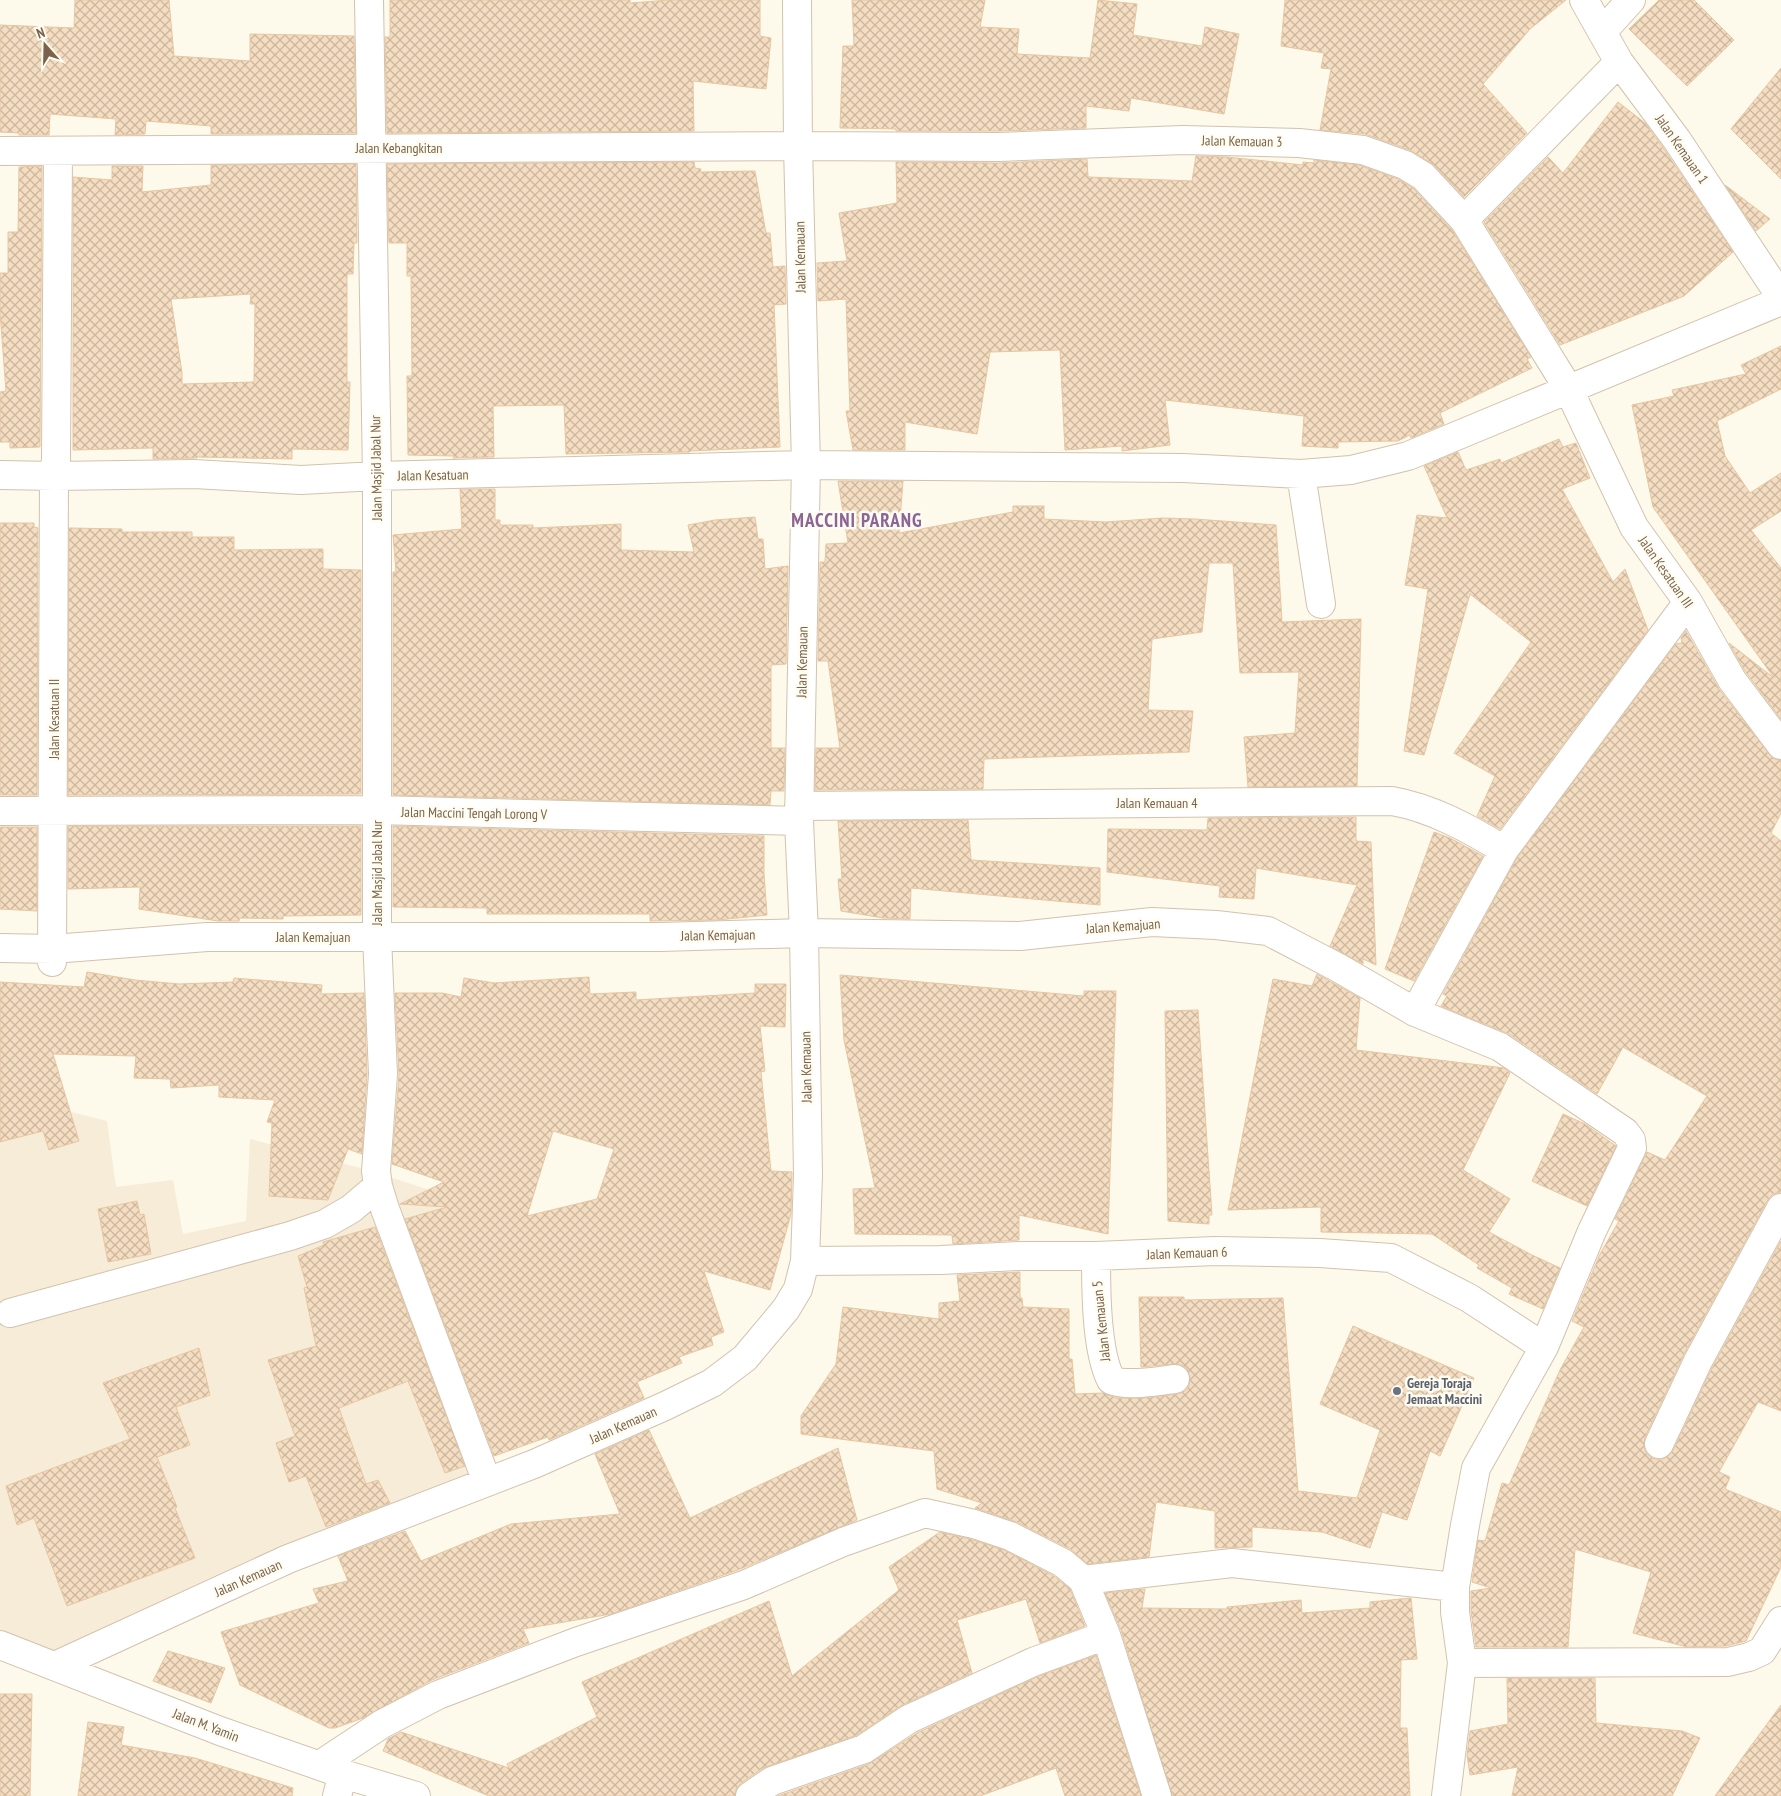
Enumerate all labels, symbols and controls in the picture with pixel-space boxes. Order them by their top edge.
north arrow [20,20,70,70]
text: N [34,23,47,43]
street label: Jalan Kemauan 1 [1651,110,1713,187]
street label: Jalan Kemauan 3 [1200,131,1283,151]
street label: Jalan Kebangkitan [354,139,443,157]
street label: Jalan Kemauan [790,221,810,294]
street label: Jalan Masjid Jabal Nur [366,415,386,522]
street label: Jalan Kesatuan [396,465,469,485]
district label: MACCINI PARANG [791,508,923,532]
street label: Jalan Kesatuan III [1634,532,1697,612]
street label: Jalan Kemauan [792,626,812,699]
street label: Jalan Kesatuan II [45,679,63,760]
street label: Jalan Kemauan 4 [1116,794,1198,812]
street label: Jalan Maccini Tengah Lorong V [400,803,548,823]
street label: Jalan Masjid Jabal Nur [368,820,386,927]
street label: Jalan Kemajuan [1084,914,1161,938]
street label: Jalan Kemajuan [680,925,755,945]
street label: Jalan Kemajuan [275,928,350,946]
street label: Jalan Kemauan [796,1031,816,1104]
street label: Jalan Kemauan 6 [1145,1243,1228,1263]
street label: Jalan Kemauan 5 [1088,1280,1114,1363]
place label: Gereja Toraja Jemaat Maccini [1406,1374,1482,1408]
marker: Gereja Toraja Jemaat Maccini [1391,1385,1403,1397]
street label: Jalan Kemauan [586,1402,659,1448]
street label: Jalan Kemauan [211,1555,284,1601]
street label: Jalan M. Yamin [169,1704,242,1746]

